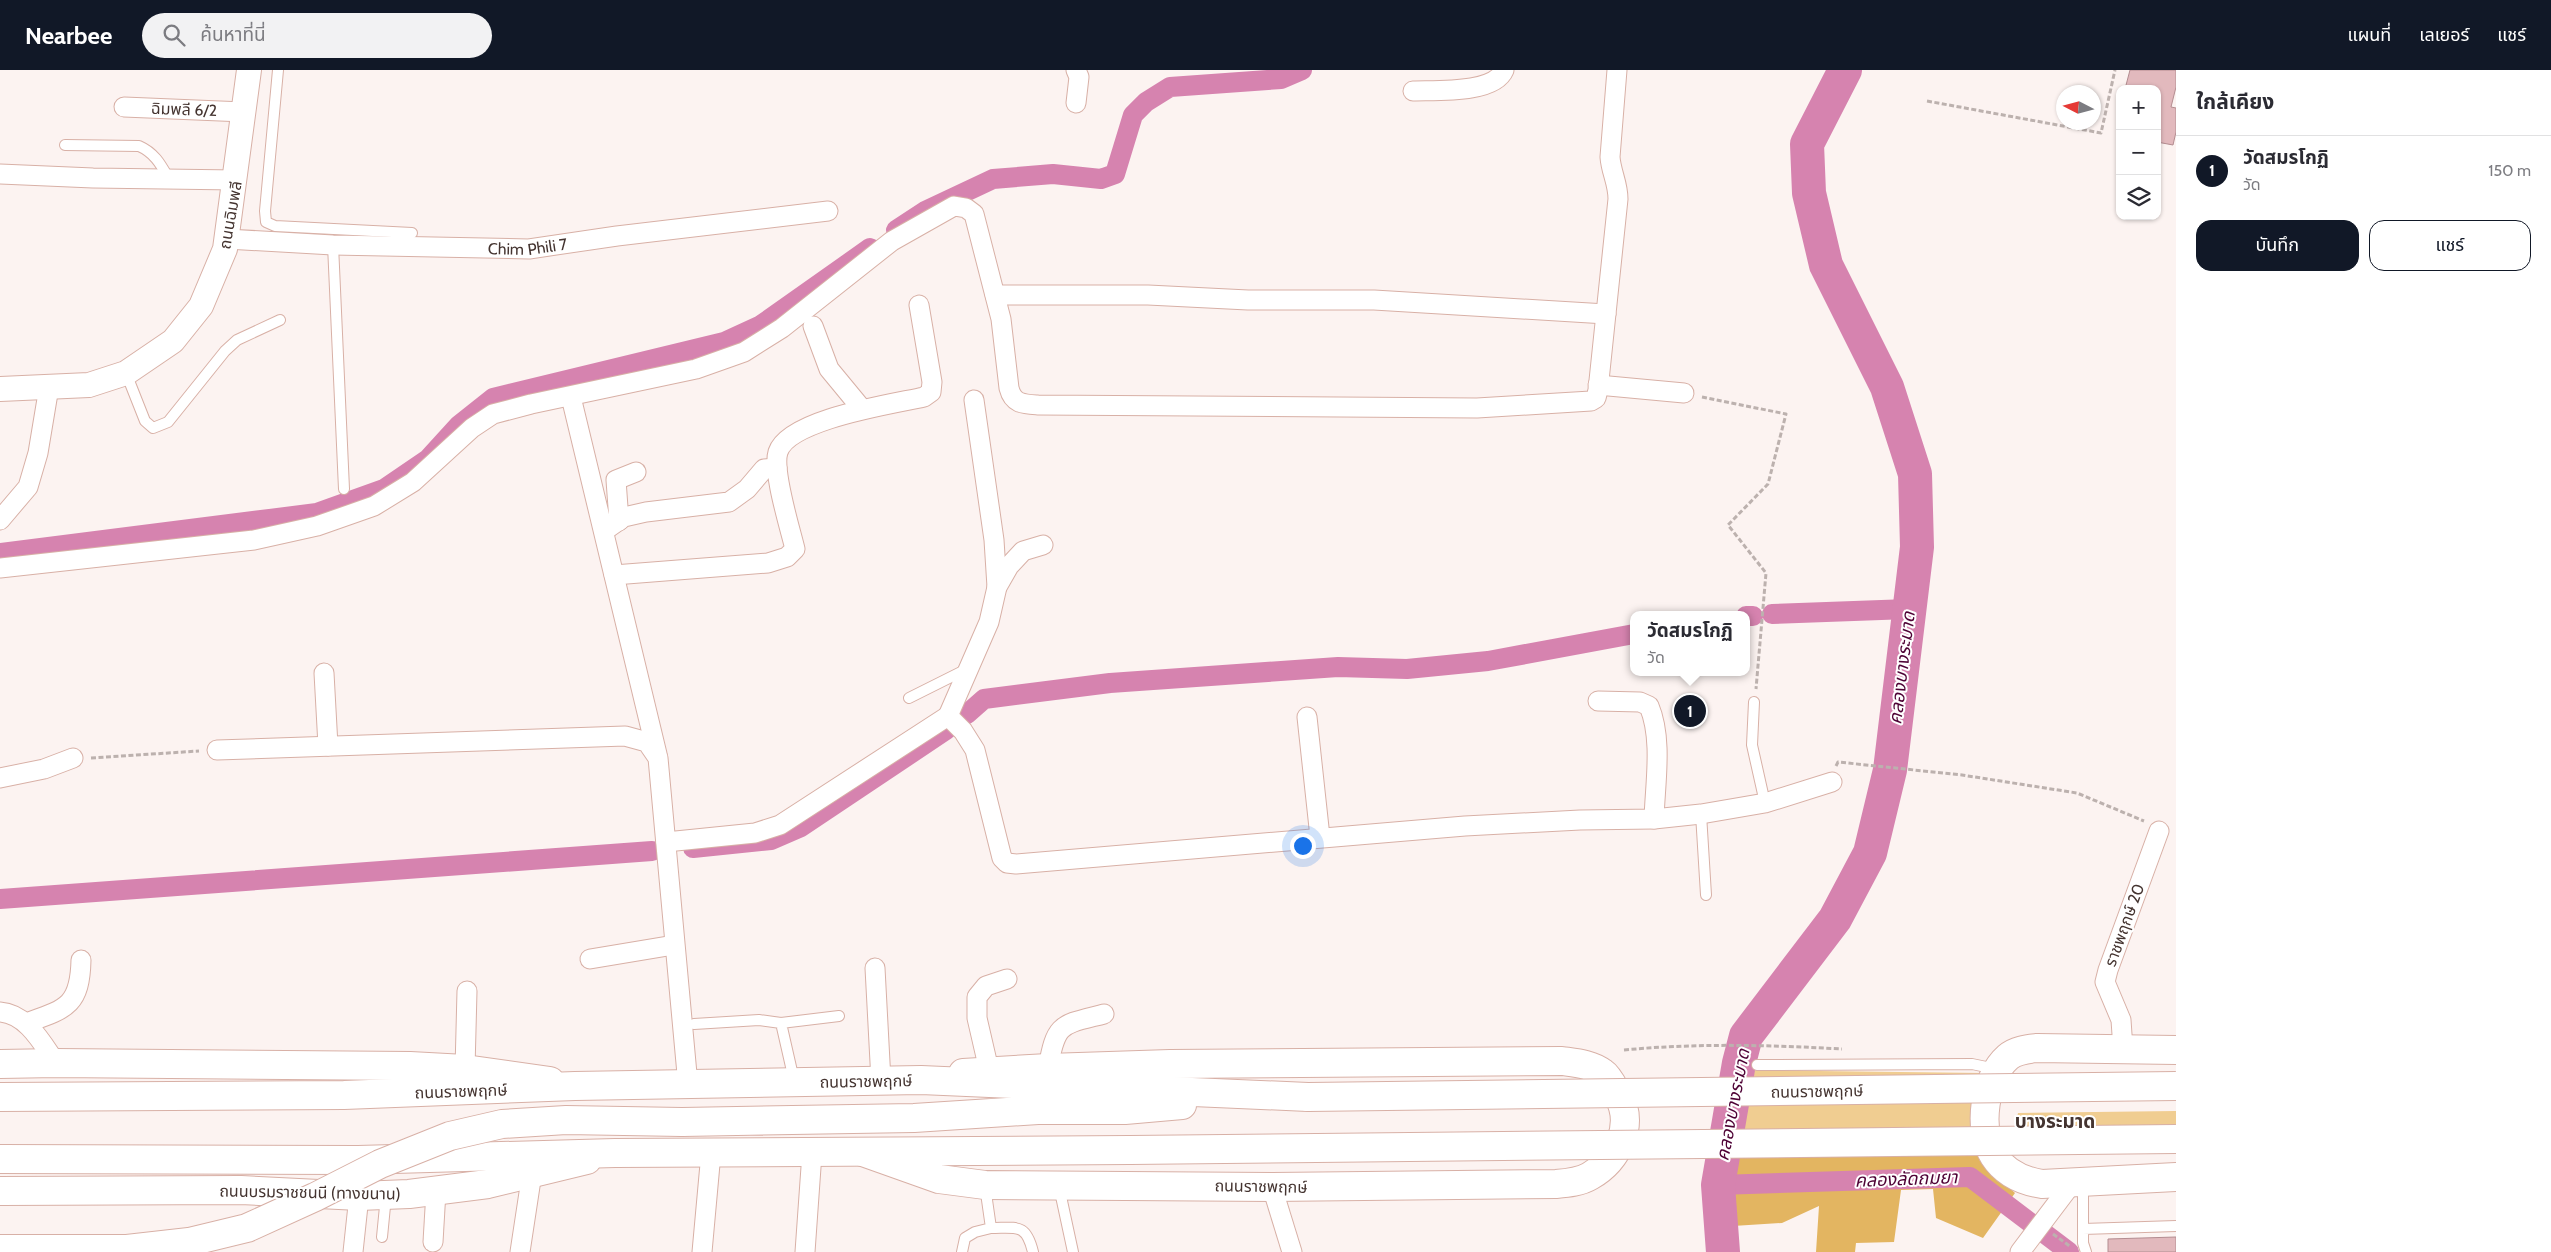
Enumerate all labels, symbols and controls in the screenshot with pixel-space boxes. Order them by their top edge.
search box [142,13,492,58]
text: Nearbee [25,21,112,50]
icon: search [160,21,188,49]
text: ค้นหาที่นี่ [200,23,266,46]
text: แผนที่ [2347,24,2391,46]
text: เลเยอร์ [2419,24,2469,46]
text: แชร์ [2497,24,2526,46]
north arrow [2056,85,2101,130]
map controls [2116,85,2161,220]
button: + [2116,85,2161,130]
text: ใกล้เคียง [2196,89,2274,114]
street label: ฉิมพลี 6/2 [151,99,217,120]
button: − [2116,130,2161,175]
text: วัดสมรโกฏิ [2243,146,2329,169]
text: 1 [2209,161,2215,180]
text: 150 m [2488,161,2531,180]
button: layers [2116,175,2161,220]
text: วัด [2243,175,2261,194]
street label: ถนนฉิมพลี [215,179,246,251]
button: บันทึก [2196,220,2359,271]
button: แชร์ [2369,220,2531,271]
street label: Chim Phili 7 [488,234,569,259]
water label: คลองบางระมาด [1884,609,1920,726]
popup [1630,611,1750,676]
text: วัดสมรโกฏิ [1647,619,1733,642]
text: วัด [1647,648,1665,667]
pin: 1 [1674,692,1706,730]
your location [1290,833,1316,859]
street label: ราชพฤกษ์ 20 [2101,881,2148,969]
water label: คลองบางระมาด [1711,1046,1755,1163]
street label: ถนนราชพฤกษ์ [819,1071,913,1092]
street label: ถนนราชพฤกษ์ [414,1080,508,1103]
street label: ถนนราชพฤกษ์ [1770,1081,1864,1102]
district label: บางระมาด [2015,1110,2095,1133]
water label: คลองลัดถมยา [1854,1166,1958,1192]
street label: ถนนราชพฤกษ์ [1214,1176,1308,1197]
street label: ถนนบรมราชชนนี (ทางขนาน) [219,1181,401,1204]

